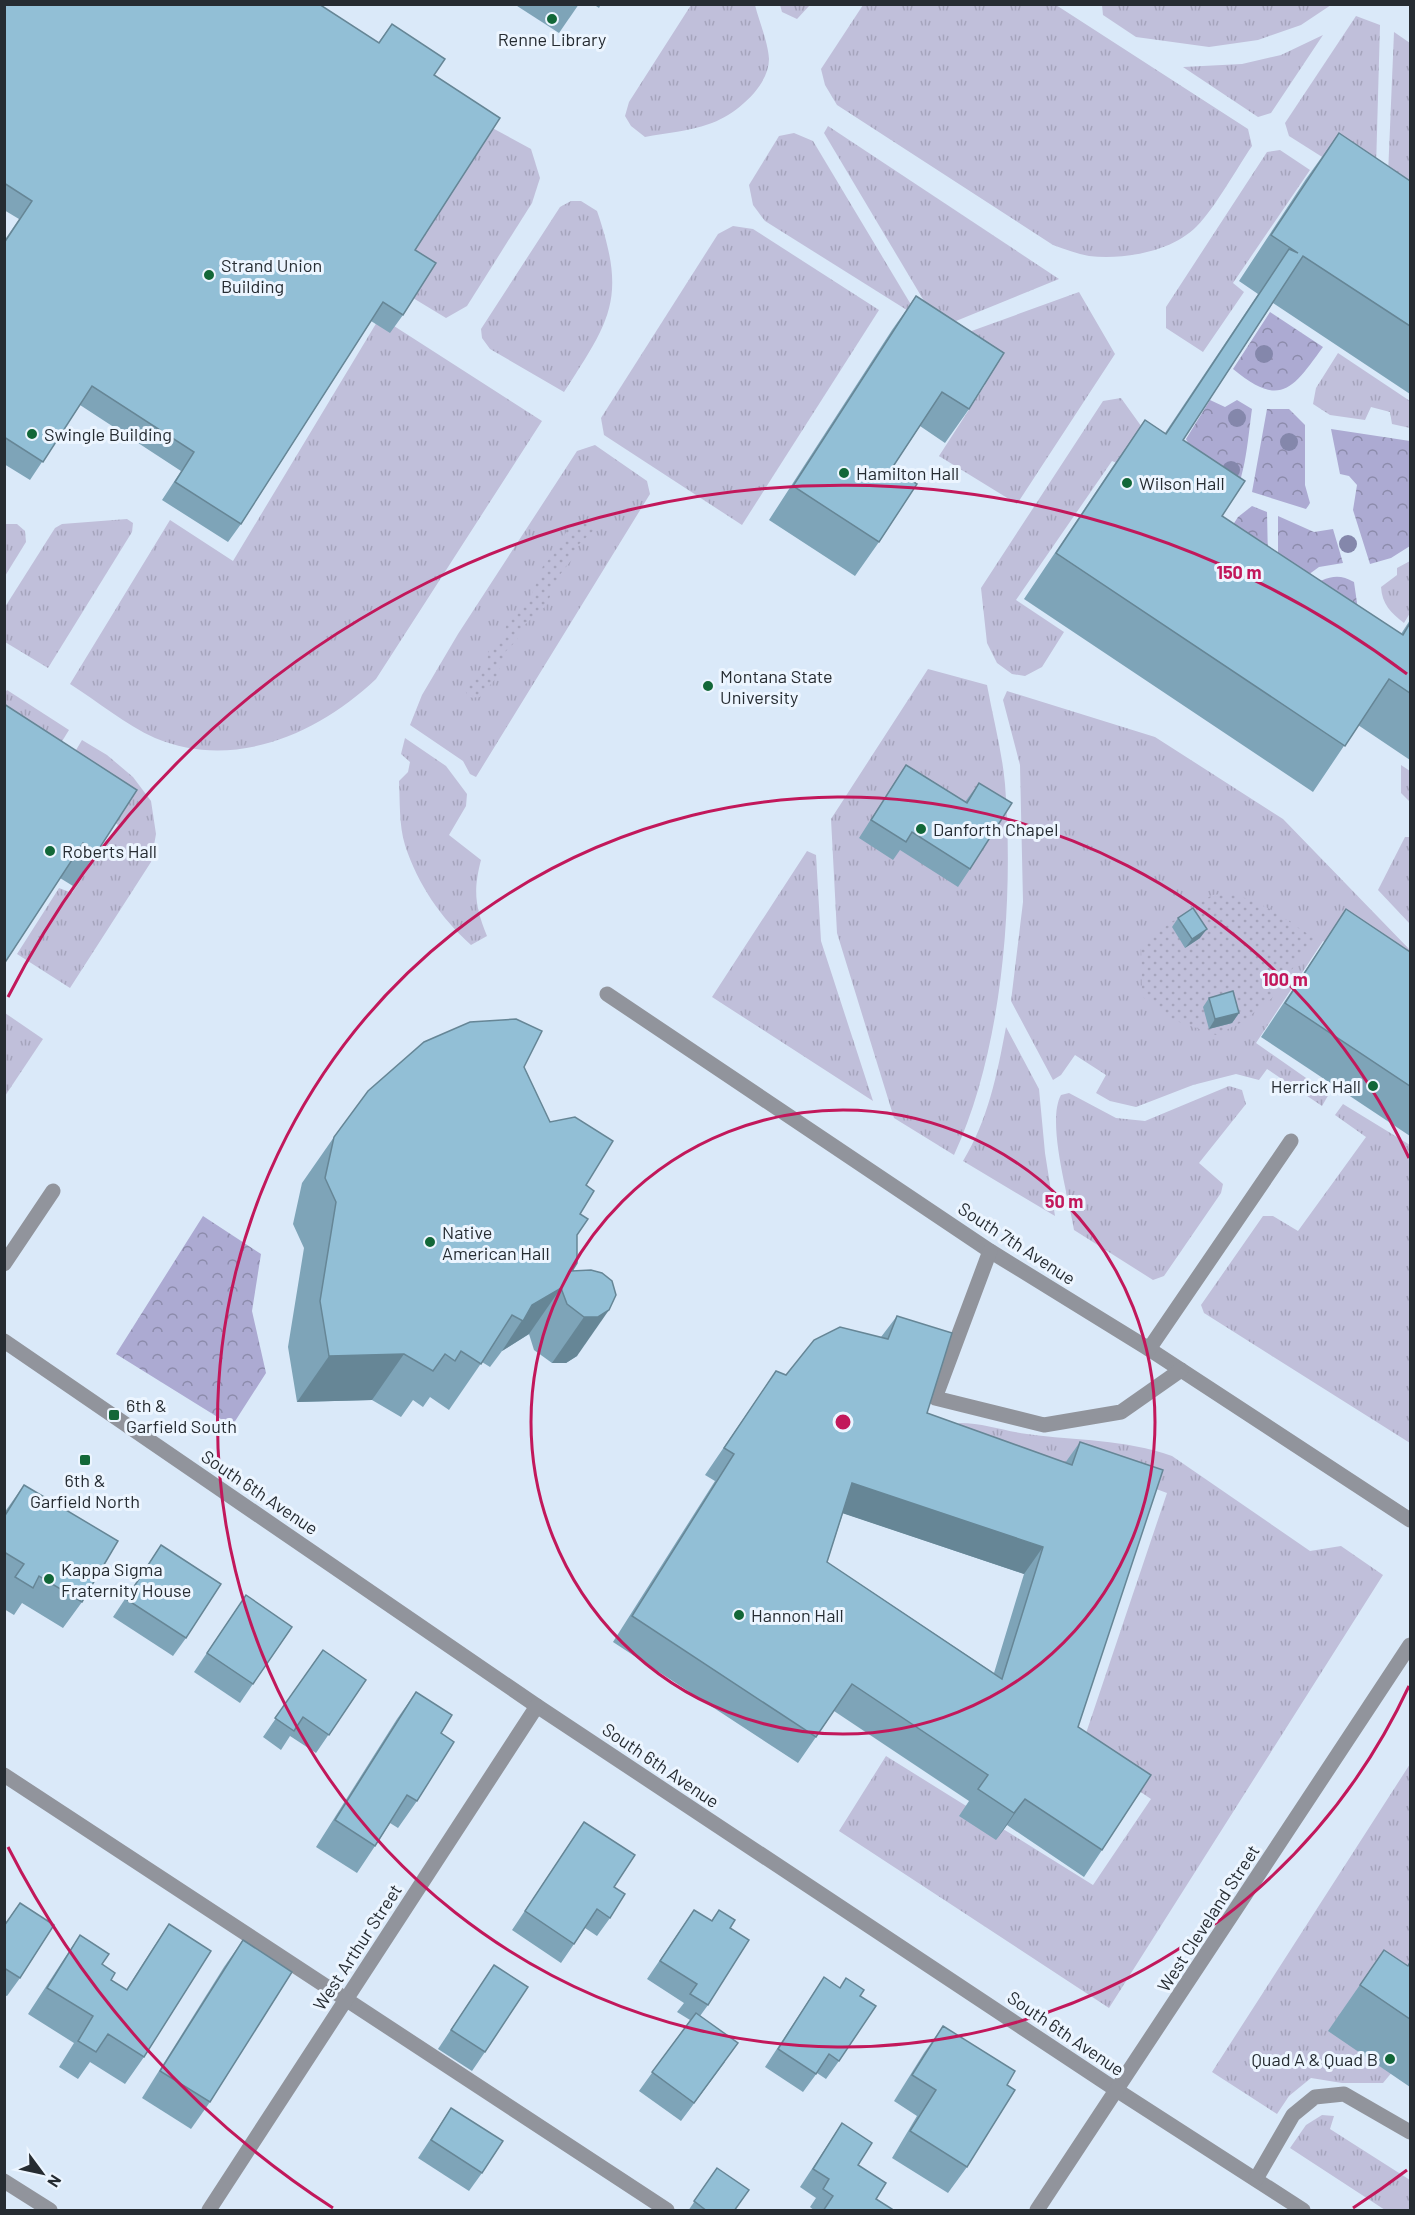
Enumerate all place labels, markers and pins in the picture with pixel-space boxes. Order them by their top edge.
marker: Renne Library [545,12,559,26]
place label: Renne Library [498,28,606,50]
place label: Strand Union Building [221,254,322,297]
marker: Strand Union Building [202,268,216,282]
place label: Swingle Building [44,423,172,445]
marker: Swingle Building [25,427,39,441]
place label: Hamilton Hall [856,462,959,484]
marker: Hamilton Hall [837,466,851,480]
place label: Wilson Hall [1139,472,1225,494]
marker: Wilson Hall [1120,476,1134,490]
place label: Montana State University [720,665,833,708]
marker: Montana State University [701,679,715,693]
place label: Danforth Chapel [933,818,1058,840]
marker: Danforth Chapel [914,822,928,836]
place label: Roberts Hall [62,840,157,862]
marker: Roberts Hall [43,844,57,858]
place label: Herrick Hall [1271,1075,1361,1097]
marker: Herrick Hall [1366,1079,1380,1093]
place label: Native American Hall [442,1221,550,1264]
marker: Native American Hall [423,1235,437,1249]
place label: 6th & Garfield South [126,1394,237,1437]
marker: 6th & Garfield South [107,1408,121,1422]
centre of rings [833,1412,853,1432]
marker: 6th & Garfield North [78,1453,92,1467]
place label: 6th & Garfield North [30,1469,140,1512]
place label: Kappa Sigma Fraternity House [61,1558,191,1601]
marker: Kappa Sigma Fraternity House [42,1572,56,1586]
place label: Hannon Hall [751,1604,844,1626]
marker: Hannon Hall [732,1608,746,1622]
place label: Quad A & Quad B [1251,2048,1378,2070]
marker: Quad A & Quad B [1383,2052,1397,2066]

